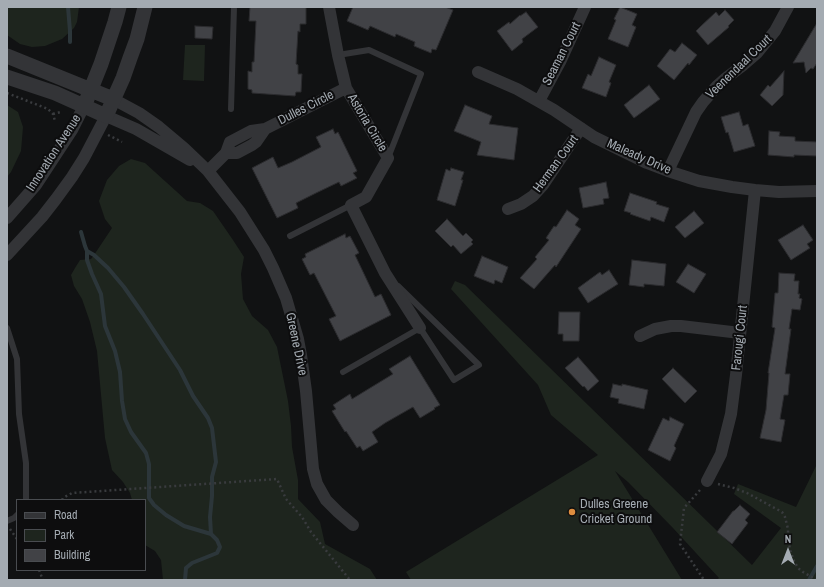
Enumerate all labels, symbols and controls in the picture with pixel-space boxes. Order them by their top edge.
street label: Seaman Court [539,20,585,88]
street label: Veenendaal Court [703,32,775,102]
street label: Dulles Circle [276,87,336,129]
street label: Astoria Circle [344,91,390,155]
street label: Innovation Avenue [23,112,85,194]
street label: Herman Court [530,132,582,196]
street label: Maleady Drive [604,136,674,178]
street label: Farougi Court [729,305,751,371]
street label: Greene Drive [282,311,310,377]
place label: Dulles Greene Cricket Ground [580,497,652,528]
legend [16,499,146,571]
text: Road [54,507,78,523]
marker: Dulles Greene Cricket Ground [567,507,577,517]
text: Park [54,527,74,543]
north arrow [768,531,808,571]
text: N [785,532,791,546]
text: Building [54,547,90,563]

